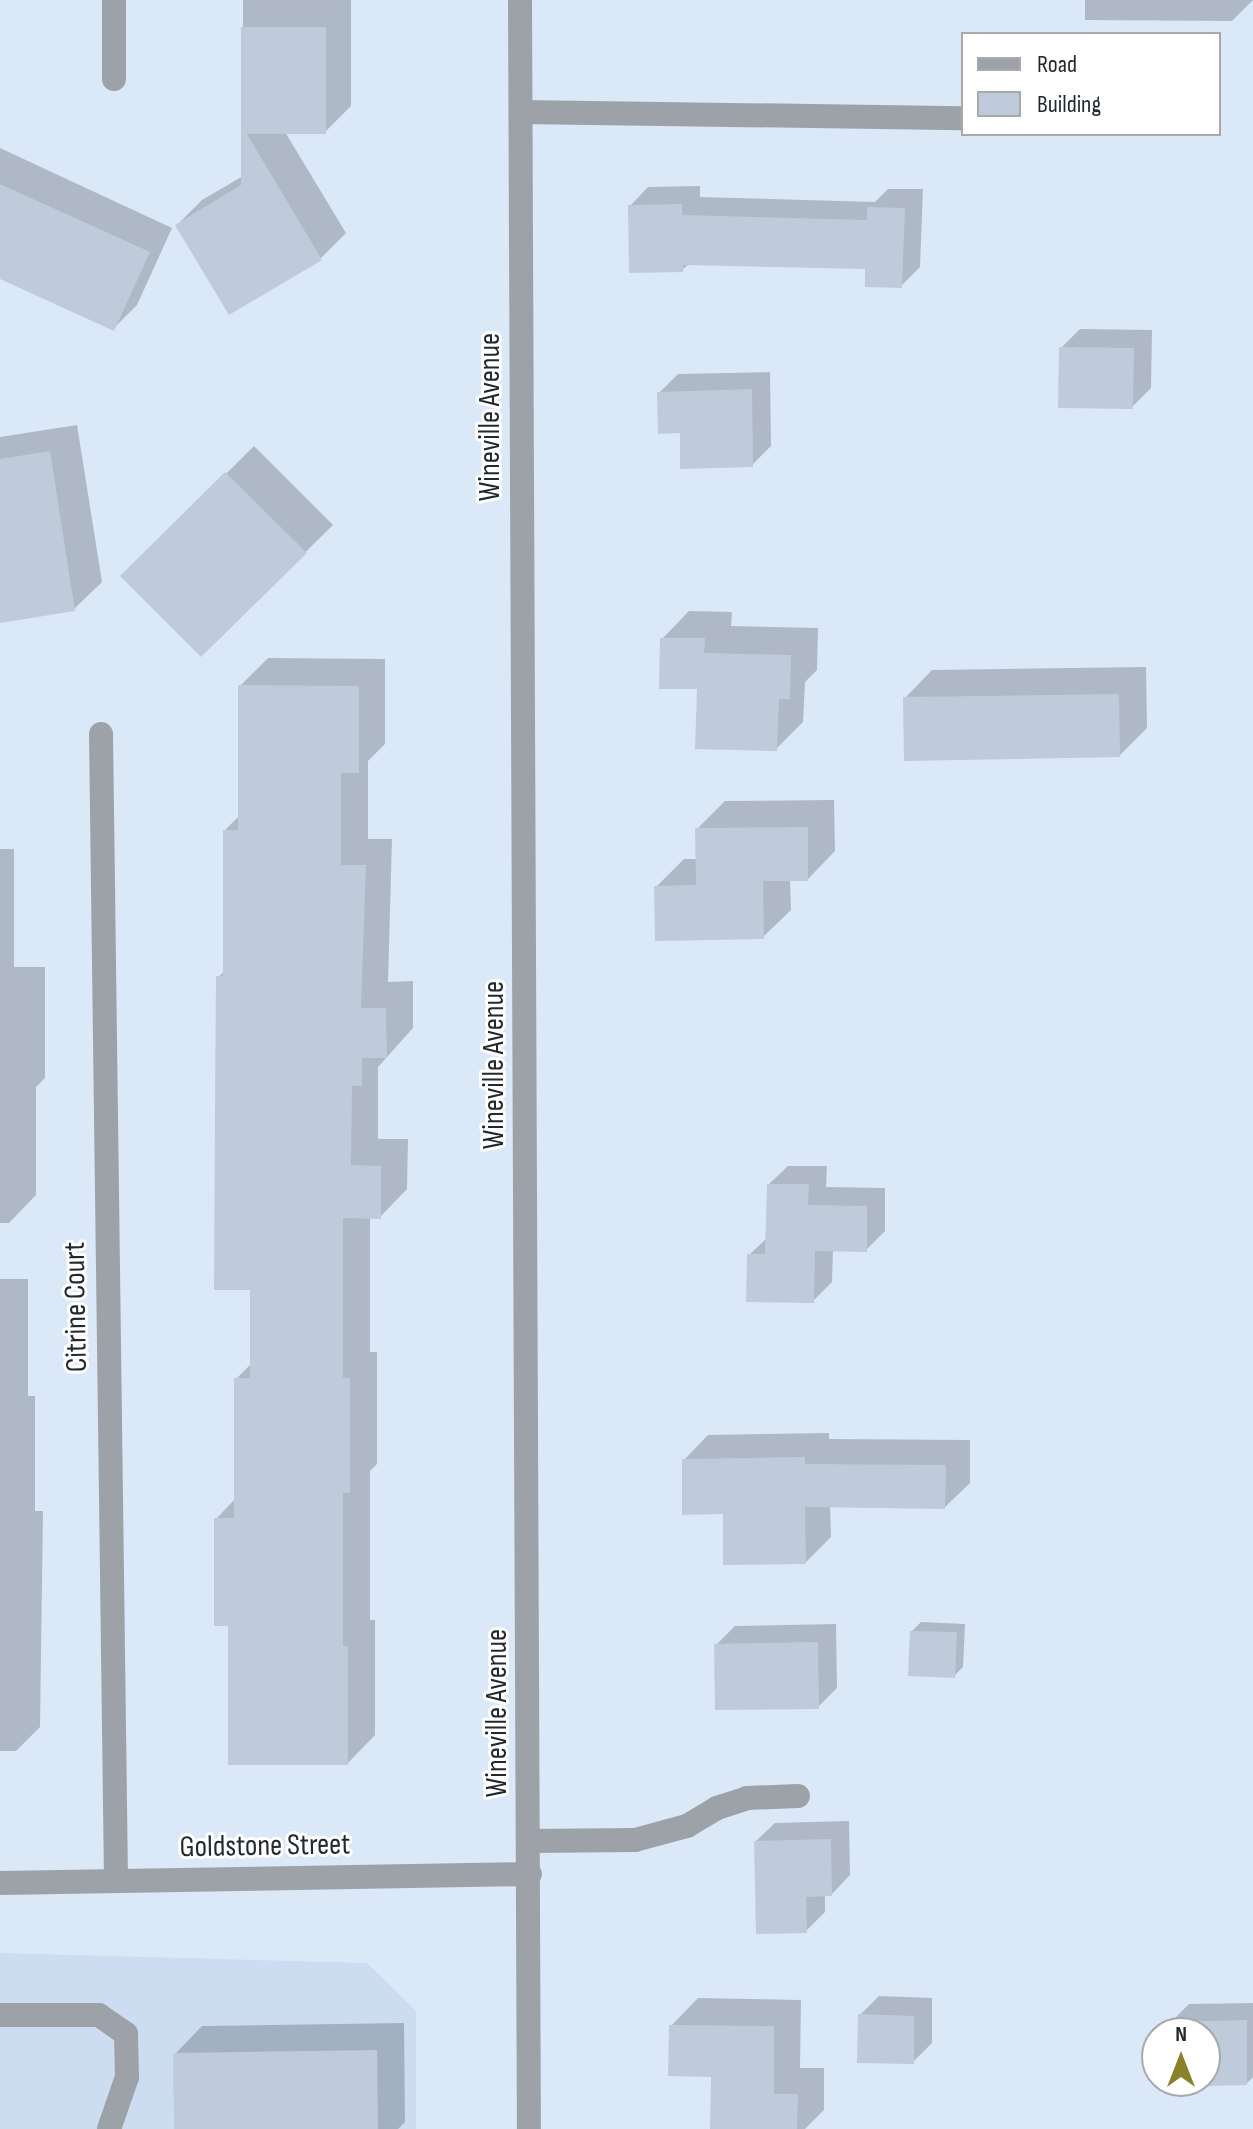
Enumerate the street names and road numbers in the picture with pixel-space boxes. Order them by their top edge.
street label: Wineville Avenue [472,333,508,501]
street label: Wineville Avenue [476,981,512,1149]
street label: Citrine Court [57,1241,95,1373]
street label: Wineville Avenue [479,1629,515,1797]
street label: Goldstone Street [179,1827,351,1865]

